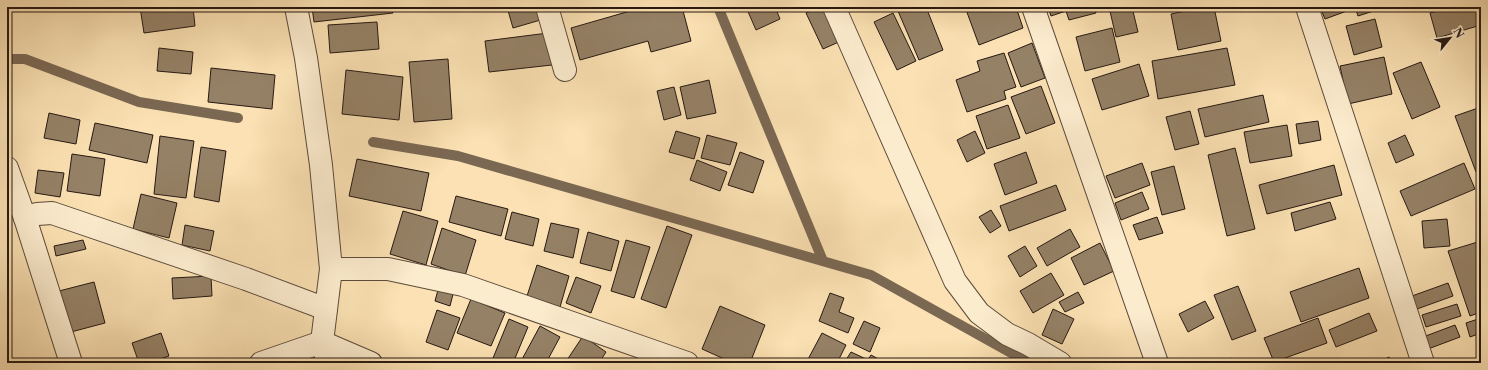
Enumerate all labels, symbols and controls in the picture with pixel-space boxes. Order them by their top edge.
north arrow [1430,18,1470,58]
text: N [1450,25,1467,41]

